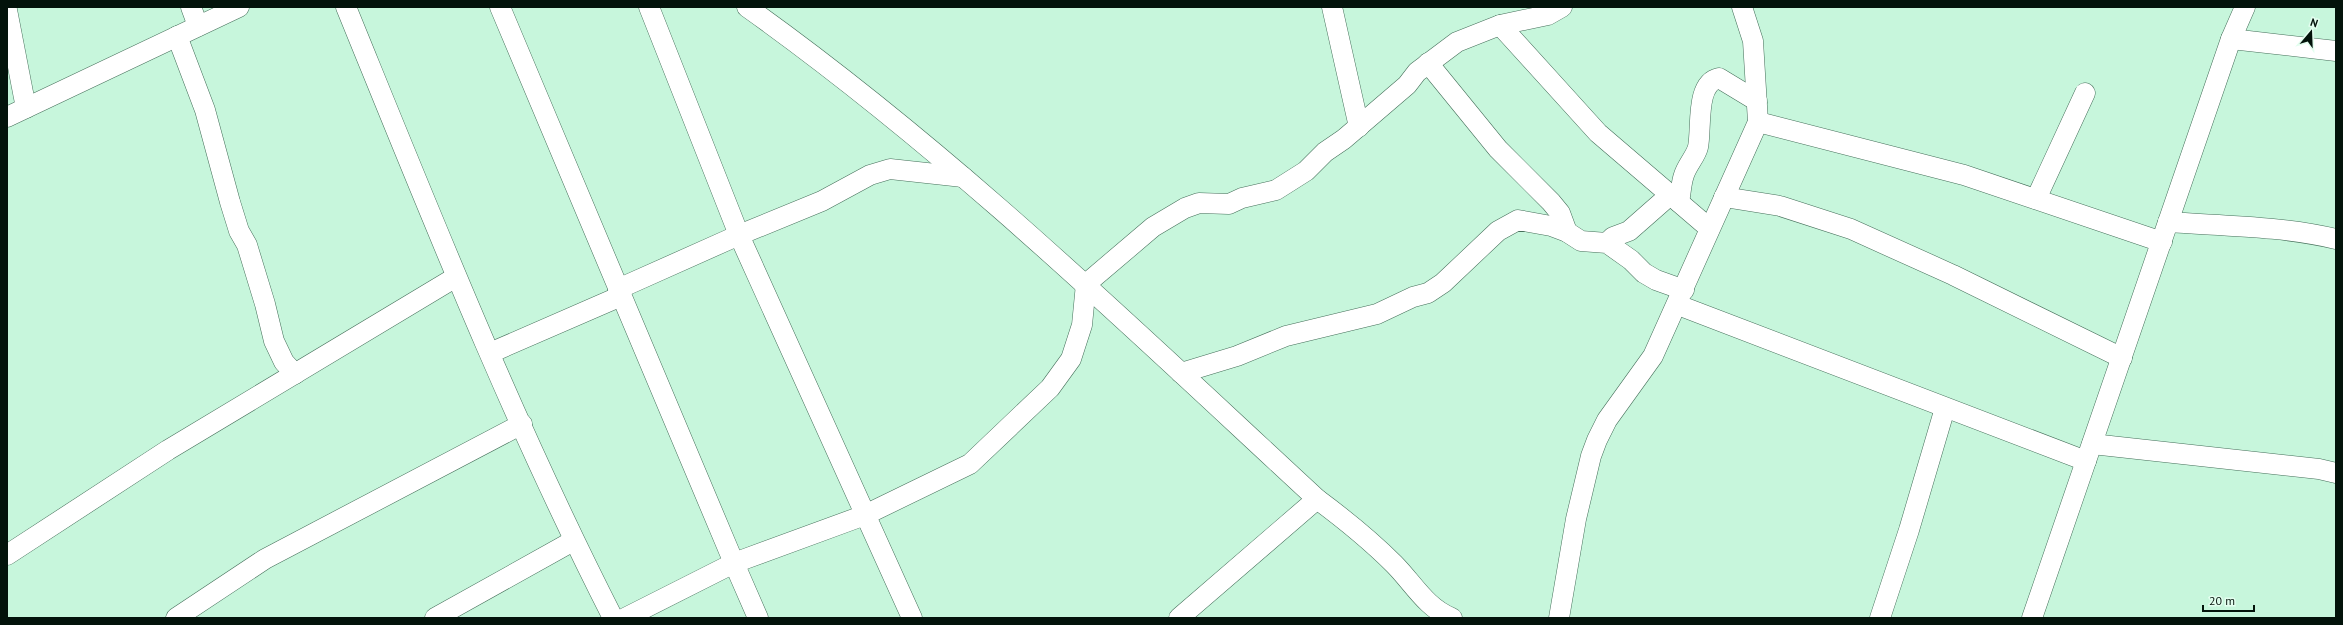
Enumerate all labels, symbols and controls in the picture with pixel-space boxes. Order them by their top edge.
north arrow [2291,12,2331,52]
text: N [2309,15,2320,30]
scale bar [2203,587,2254,613]
text: 20 m [2209,593,2235,608]

